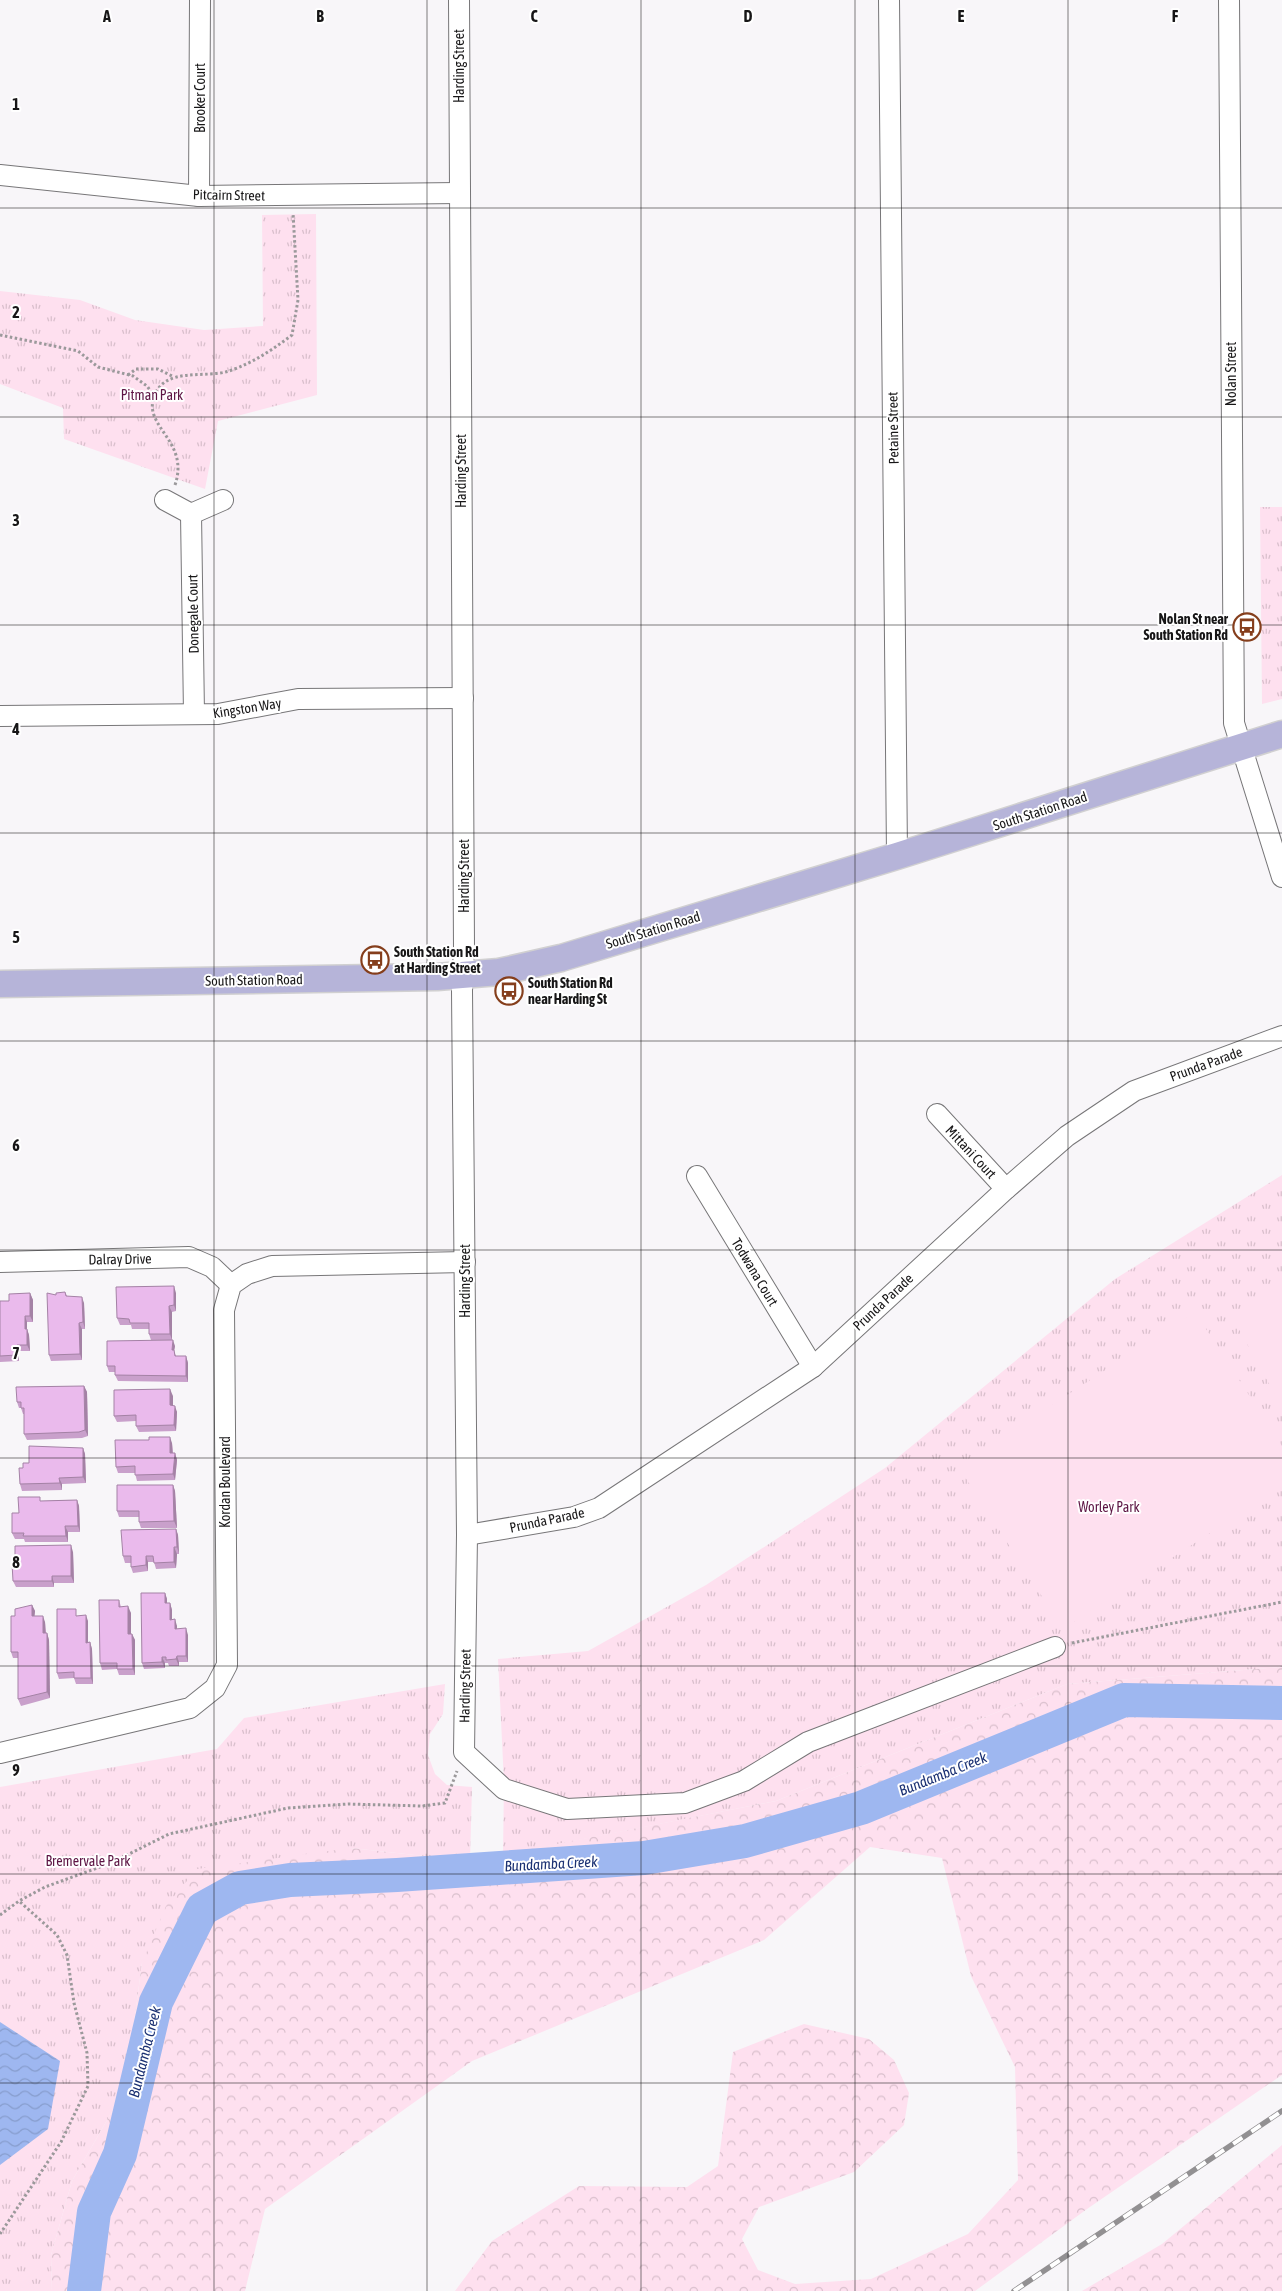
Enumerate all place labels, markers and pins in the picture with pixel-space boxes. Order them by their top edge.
place label: Nolan St near South Station Rd [1143,611,1229,643]
bus stop icon: Nolan St near South Station Rd [1232,612,1262,642]
place label: South Station Rd at Harding Street [394,944,481,976]
bus stop icon: South Station Rd at Harding Street [360,945,390,975]
place label: South Station Rd near Harding St [528,975,613,1007]
bus stop icon: South Station Rd near Harding St [494,976,524,1006]

